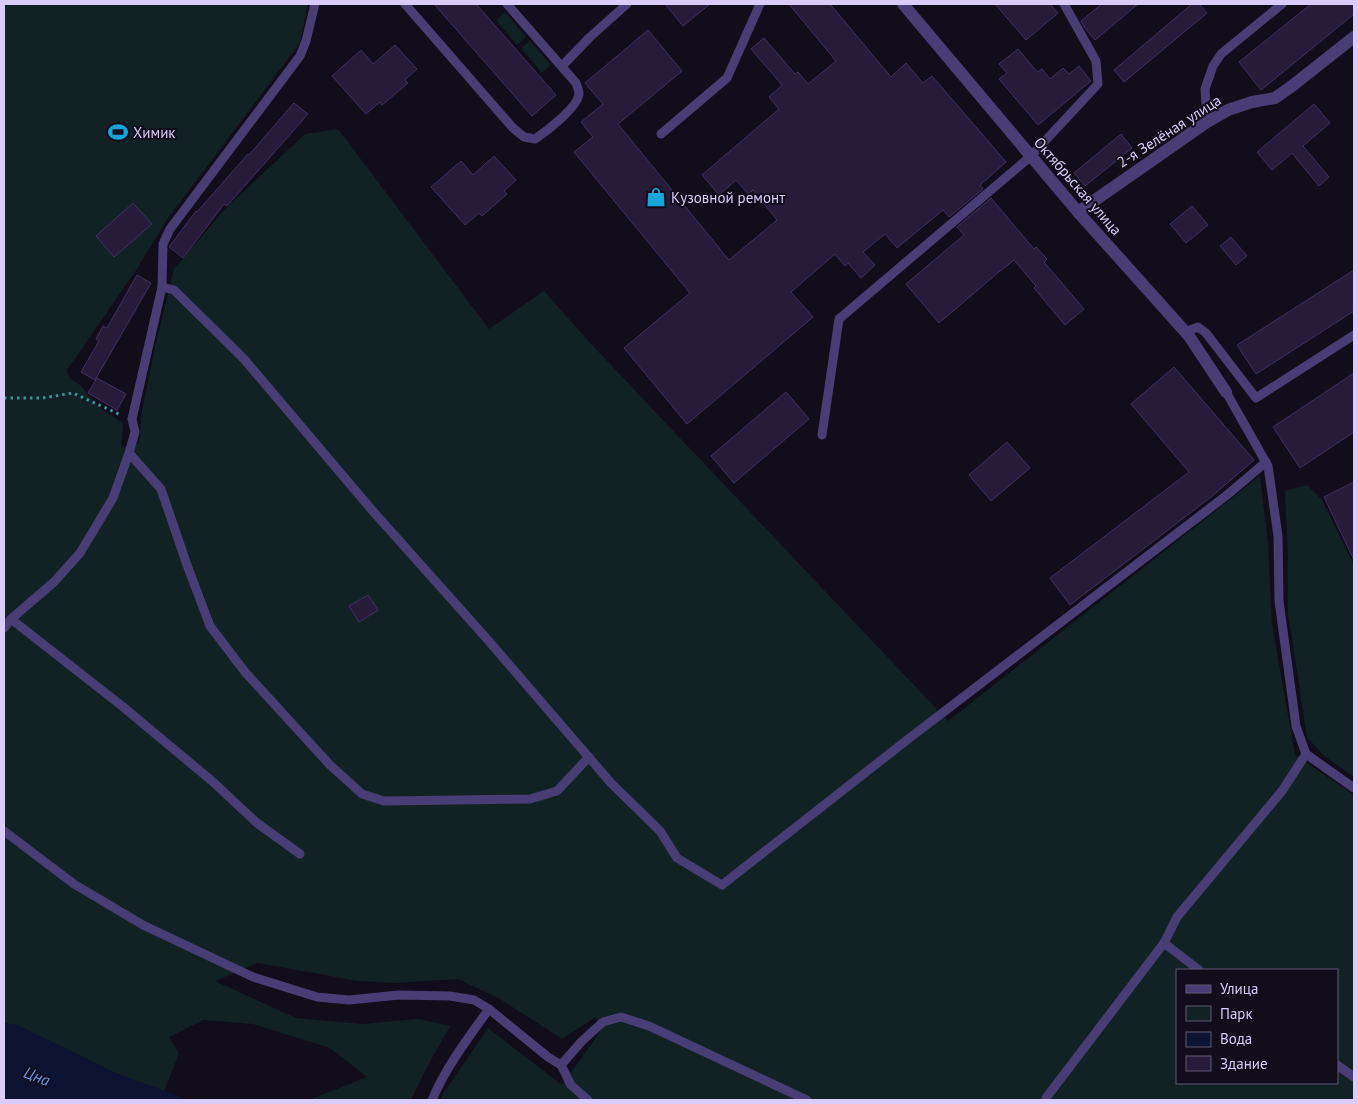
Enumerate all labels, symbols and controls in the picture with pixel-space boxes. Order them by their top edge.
street label: 2-я Зелёная улица [1113,90,1225,172]
sports icon: Химик [107,121,129,143]
place label: Химик [133,123,176,142]
street label: Октябрьская улица [1030,133,1126,239]
shop icon: Кузовной ремонт [645,186,667,208]
place label: Кузовной ремонт [671,188,785,207]
legend [1176,969,1338,1084]
text: Улица [1220,979,1258,998]
text: Парк [1220,1004,1253,1023]
text: Вода [1220,1029,1252,1048]
text: Здание [1220,1054,1268,1073]
water label: Цна [21,1062,53,1090]

